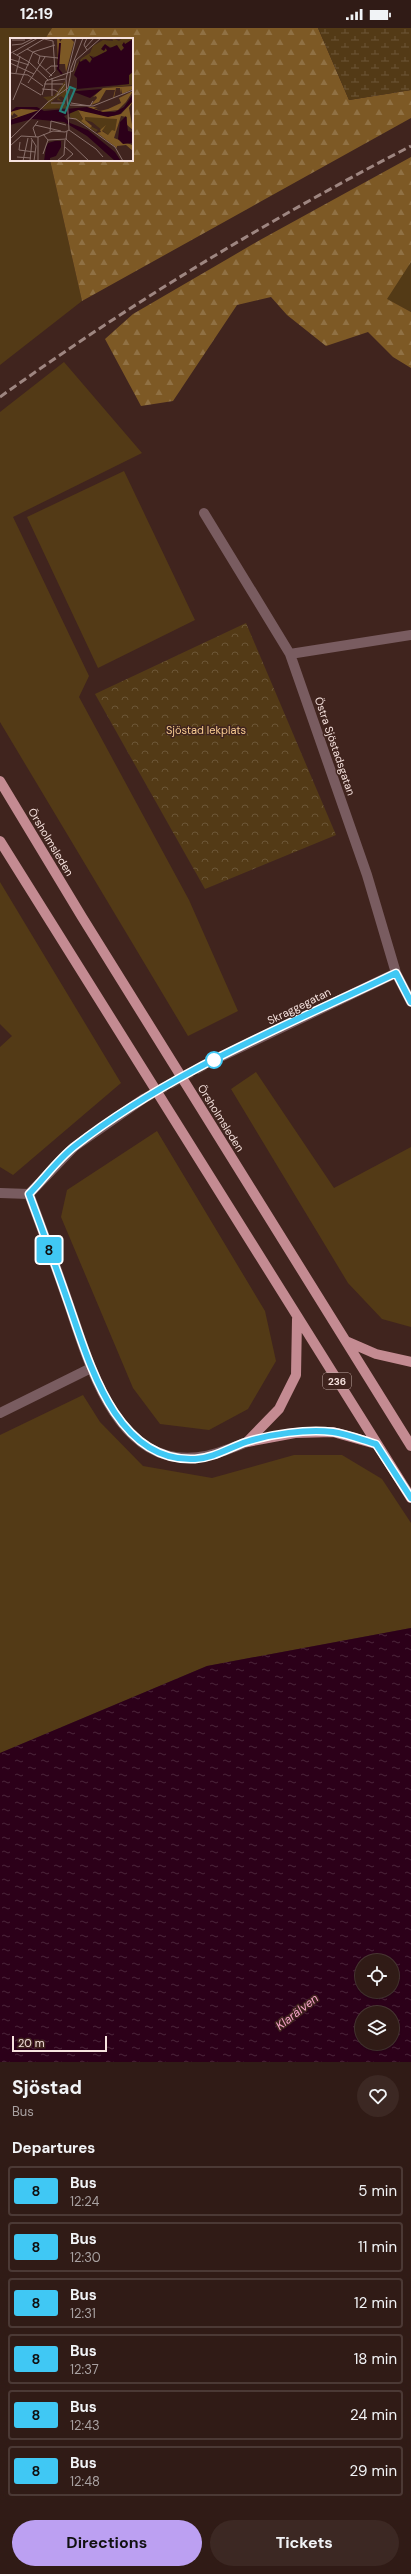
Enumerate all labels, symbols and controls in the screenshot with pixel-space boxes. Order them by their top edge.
text: 12:19 [20,4,53,24]
inset map [10,38,133,161]
street label: Östra Sjöstadsgatan [312,695,358,797]
park label: Sjöstad lekplats [166,723,246,737]
street label: Örsholmsleden [25,805,77,879]
street label: Skraggegatan [265,985,333,1027]
unlabelled marker [205,1051,223,1069]
street label: Örsholmsleden [195,1082,247,1154]
line badge: 8 [36,1237,62,1263]
text: 8 [45,1241,53,1259]
road number: 236 [323,1373,351,1389]
map controls [355,1954,399,2050]
button: locate [355,1954,399,1998]
water label: Klarälven [272,1990,322,2034]
button: layers [355,2006,399,2050]
scale bar [12,2034,107,2053]
text: 20 m [18,2036,44,2050]
text: Sjöstad [12,2075,82,2100]
button: heart [357,2075,399,2117]
text: Bus [12,2103,34,2120]
text: Departures [12,2138,95,2158]
text: Bus [70,2173,97,2193]
text: 5 min [358,2181,397,2201]
text: 8 [32,2182,40,2200]
text: 12:24 [70,2193,99,2210]
text: Bus [70,2229,97,2249]
text: 11 min [358,2237,397,2257]
text: 8 [32,2238,40,2256]
text: 12:30 [70,2249,101,2266]
text: Bus [70,2285,97,2305]
text: 12 min [354,2293,397,2313]
text: 8 [32,2294,40,2312]
text: 12:31 [70,2305,96,2322]
text: Bus [70,2341,97,2361]
text: 18 min [354,2349,397,2369]
text: 8 [32,2350,40,2368]
text: 12:37 [70,2361,99,2378]
text: Bus [70,2397,97,2417]
text: 24 min [350,2405,397,2425]
text: 8 [32,2406,40,2424]
text: 12:43 [70,2417,100,2434]
text: Bus [70,2453,97,2473]
text: 29 min [350,2461,397,2481]
text: 8 [32,2462,40,2480]
text: 12:48 [70,2473,100,2490]
button: Directions [12,2520,202,2566]
button: Tickets [210,2520,399,2566]

